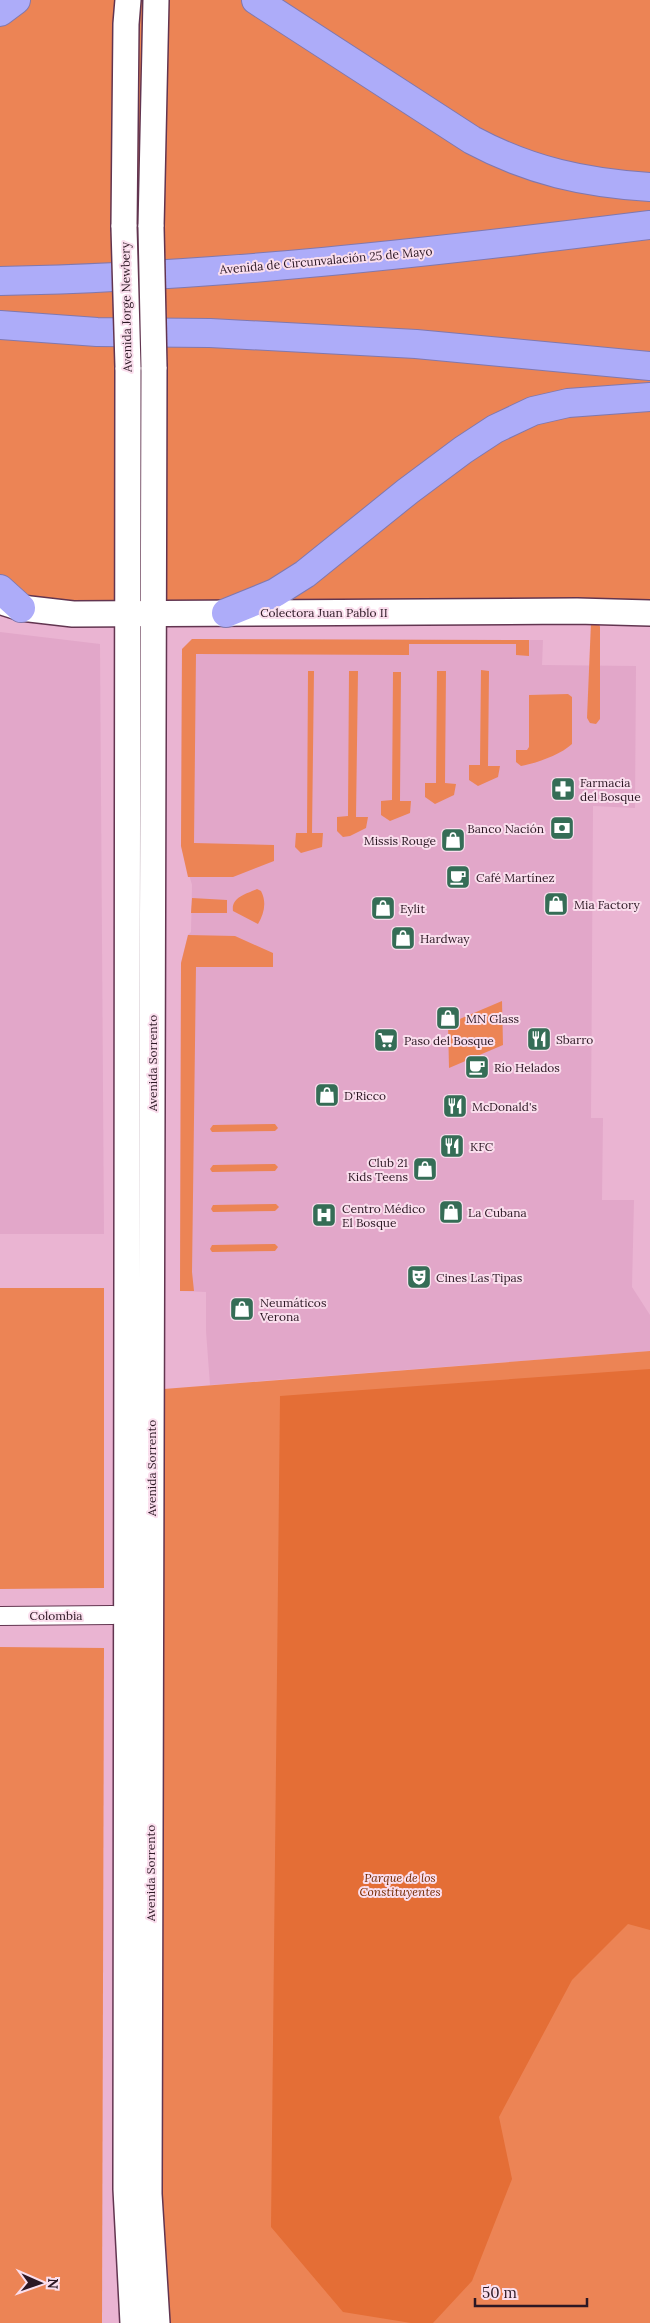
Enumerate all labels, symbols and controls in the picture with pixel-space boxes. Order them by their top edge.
street label: Avenida Jorge Newbery [117,241,135,373]
street label: Avenida de Circunvalación 25 de Mayo [218,243,433,277]
street label: Colectora Juan Pablo II [260,605,388,620]
place label: Farmacia del Bosque [580,775,641,804]
pharmacy icon: Farmacia del Bosque [550,776,576,802]
bank icon: Banco Nación [549,815,575,841]
place label: Banco Nación [467,821,544,836]
shop icon: Missis Rouge [440,827,466,853]
place label: Missis Rouge [364,833,436,848]
cafe icon: Café Martínez [445,864,471,890]
place label: Café Martínez [476,870,555,885]
shop icon: Mia Factory [543,891,569,917]
shop icon: Eylit [370,895,396,921]
place label: Mia Factory [574,897,640,912]
place label: Eylit [400,901,425,916]
shop icon: Hardway [390,925,416,951]
place label: Hardway [420,931,470,946]
shop icon: MN Glass [435,1005,461,1031]
place label: MN Glass [466,1011,519,1026]
street label: Avenida Sorrento [145,1015,160,1112]
restaurant icon: Sbarro [526,1026,552,1052]
supermarket icon: Paso del Bosque [373,1027,399,1053]
place label: Sbarro [556,1032,593,1047]
place label: Paso del Bosque [404,1033,494,1048]
cafe icon: Río Helados [464,1054,490,1080]
place label: Río Helados [494,1060,560,1075]
shop icon: D'Ricco [314,1082,340,1108]
place label: D'Ricco [344,1088,386,1103]
restaurant icon: McDonald's [442,1093,468,1119]
place label: McDonald's [472,1099,537,1114]
restaurant icon: KFC [439,1133,465,1159]
place label: KFC [470,1139,494,1154]
place label: Club 21 Kids Teens [348,1155,408,1184]
shop icon: Club 21 Kids Teens [412,1156,438,1182]
shop icon: La Cubana [438,1199,464,1225]
place label: Centro Médico El Bosque [342,1201,425,1230]
hospital icon: Centro Médico El Bosque [311,1202,337,1228]
place label: La Cubana [468,1205,527,1220]
theatre icon: Cines Las Tipas [406,1264,432,1290]
place label: Cines Las Tipas [436,1270,523,1285]
place label: Neumáticos Verona [259,1295,327,1324]
shop icon: Neumáticos Verona [229,1296,255,1322]
street label: Avenida Sorrento [144,1420,159,1517]
street label: Colombia [30,1608,82,1623]
street label: Avenida Sorrento [143,1825,158,1922]
park label: Parque de los Constituyentes [359,1870,441,1899]
north arrow [15,2258,65,2308]
scale bar [475,2276,588,2308]
text: N [44,2278,62,2289]
text: 50 m [482,2283,517,2302]

